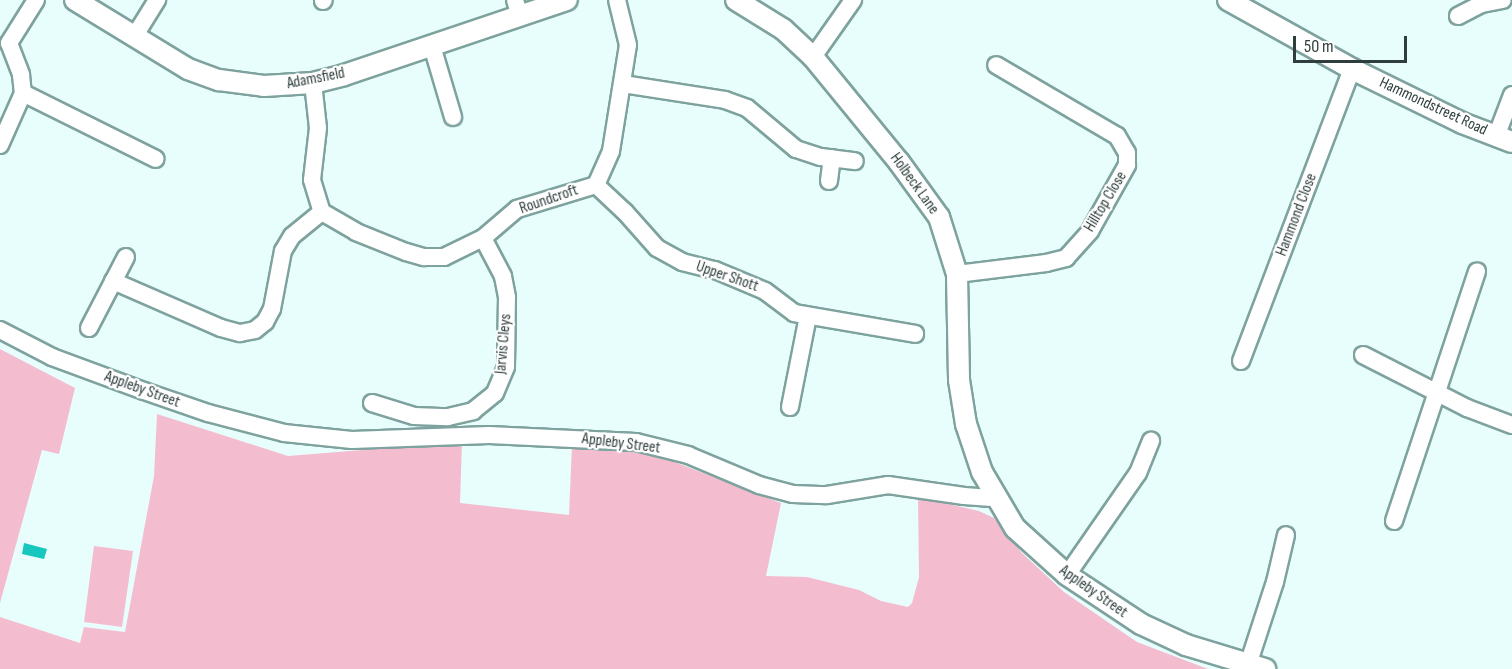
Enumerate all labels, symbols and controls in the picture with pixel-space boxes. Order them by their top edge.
scale bar [1296,24,1410,62]
text: 50 m [1304,36,1334,57]
street label: Adamsfield [285,64,347,94]
street label: Hammondstreet Road [1376,74,1490,140]
street label: Holbeck Lane [885,150,943,218]
street label: Hilltop Close [1080,168,1132,236]
street label: Hammond Close [1272,171,1322,259]
street label: Roundcroft [517,181,581,219]
street label: Upper Shott [693,257,761,297]
street label: Jarvis Cleys [492,313,516,375]
street label: Appleby Street [102,368,182,412]
street label: Appleby Street [581,430,661,458]
street label: Appleby Street [1055,562,1131,622]

